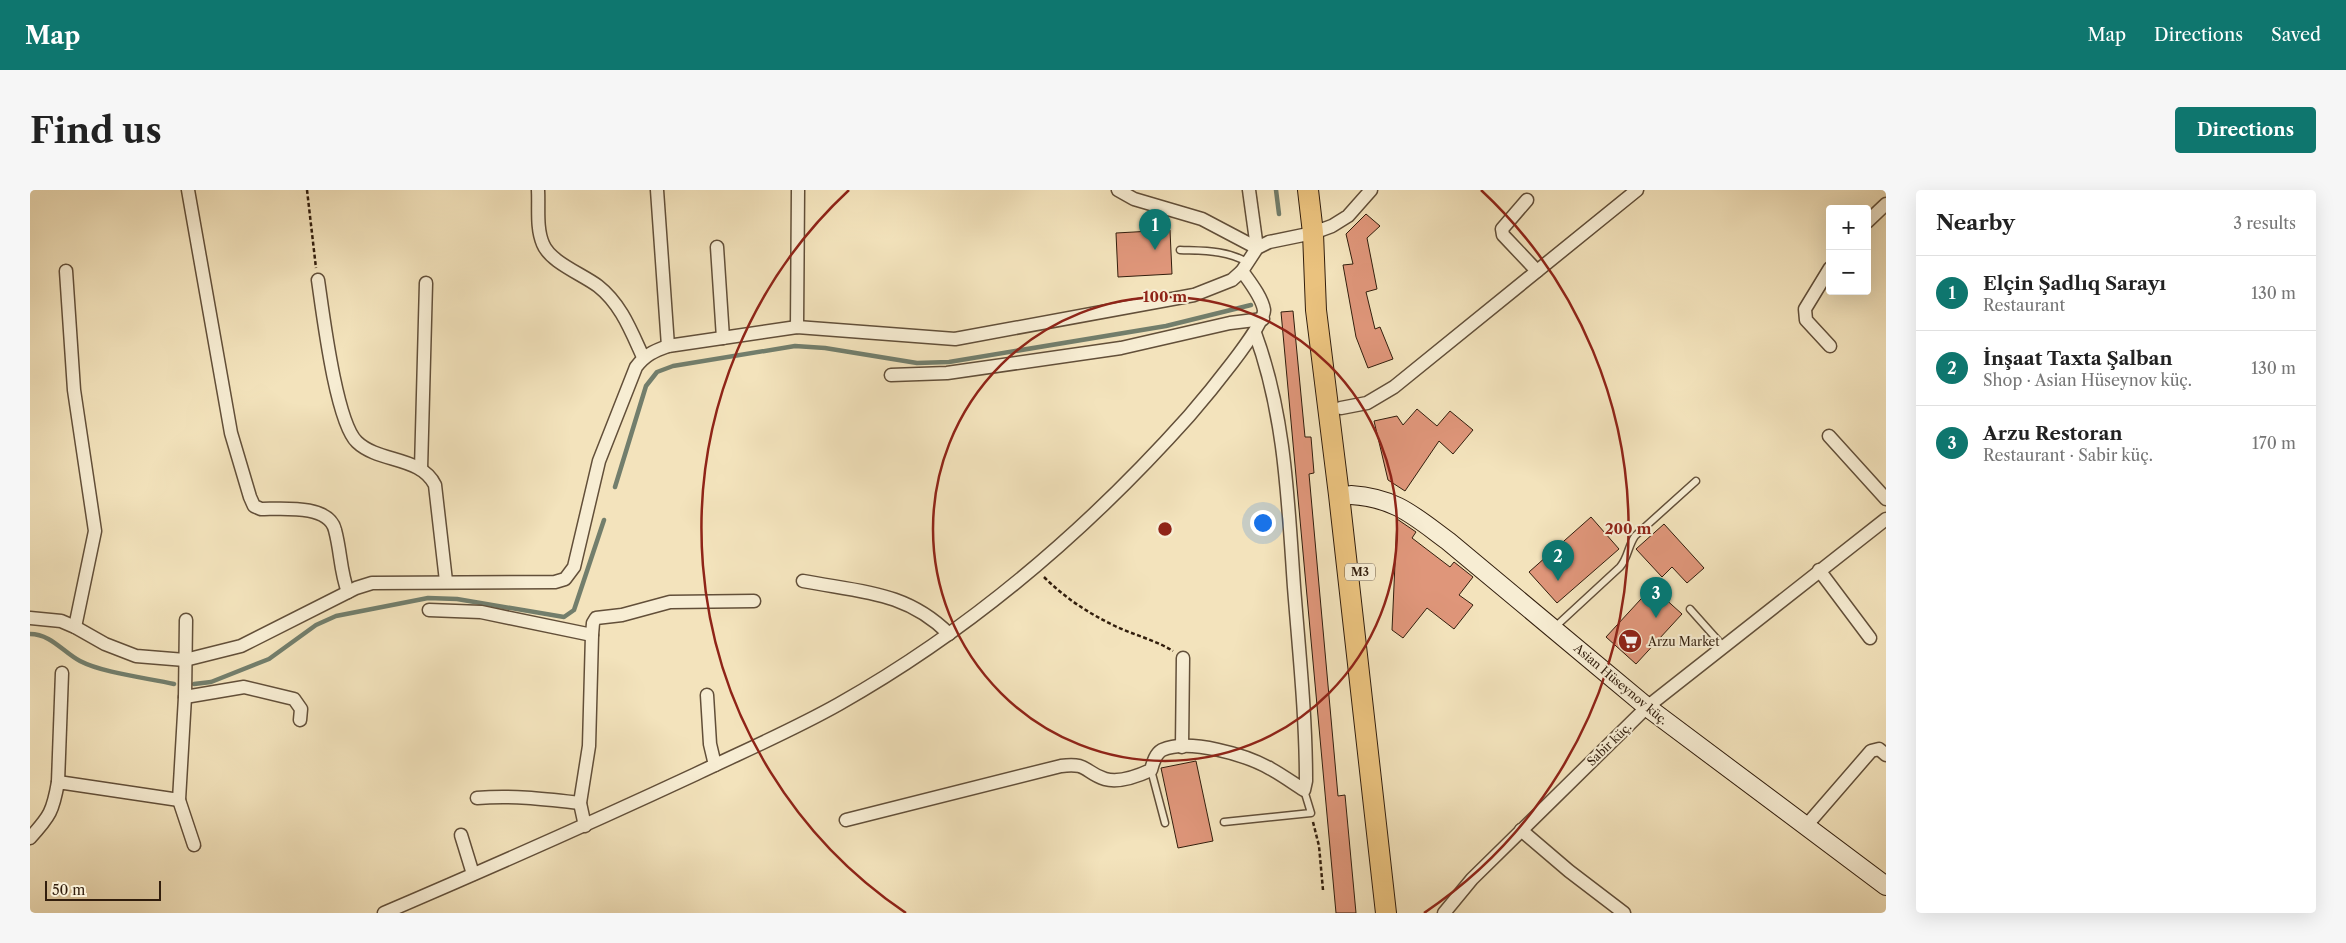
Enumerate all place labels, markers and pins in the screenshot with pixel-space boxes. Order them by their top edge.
pin: 1 [1139,209,1171,250]
centre of rings [1156,520,1174,538]
pin: 2 [1542,540,1574,581]
pin: 3 [1640,577,1672,618]
supermarket icon: Arzu Market [1617,628,1643,654]
place label: Arzu Market [1647,634,1720,649]

